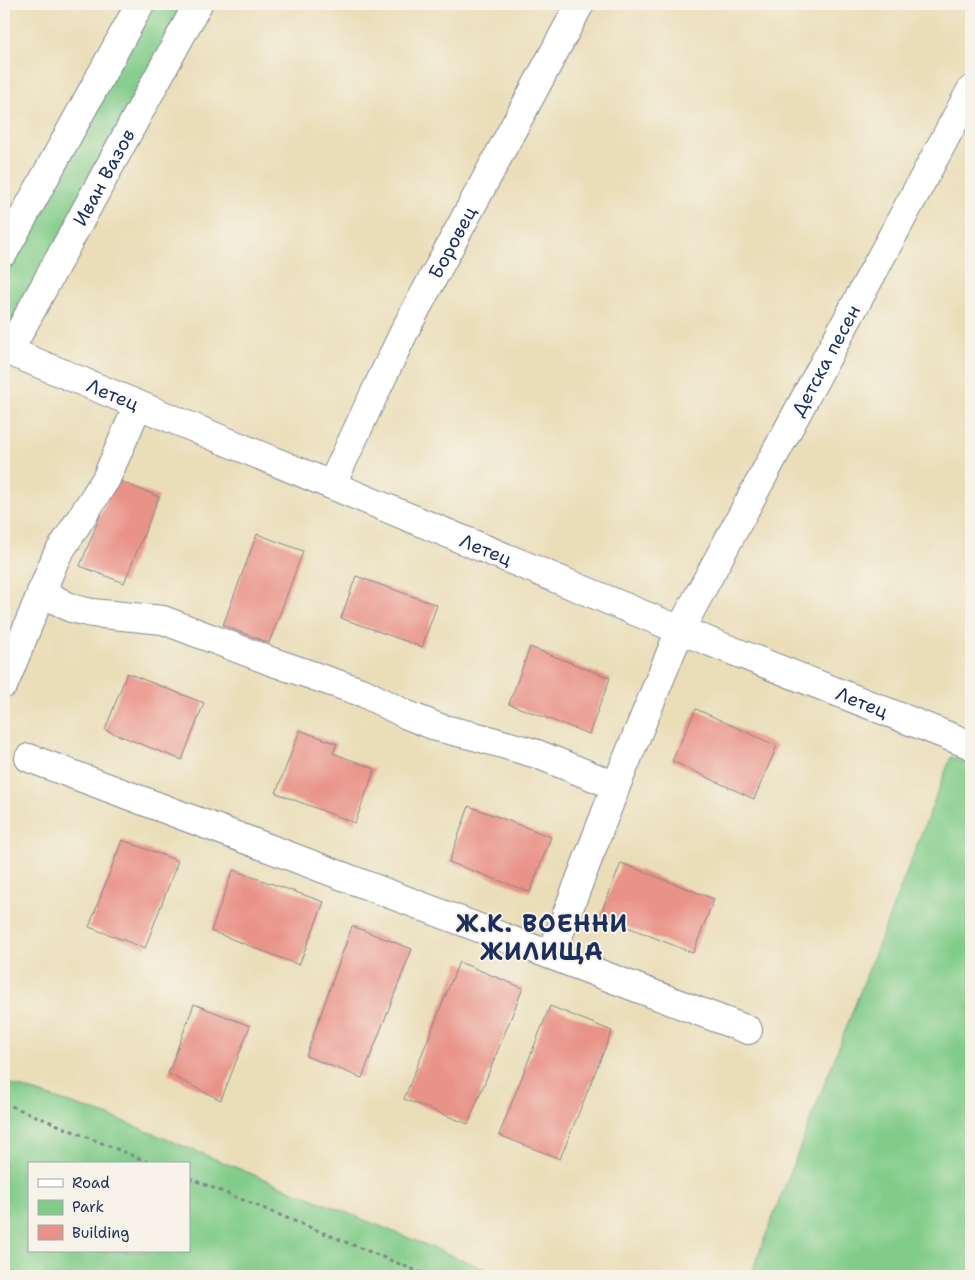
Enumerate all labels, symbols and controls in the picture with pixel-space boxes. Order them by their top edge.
street label: Иван Вазов [67,124,140,230]
street label: Боровец [422,202,482,283]
street label: Детска песен [785,300,866,421]
street label: Летец [83,372,143,416]
street label: Летец [456,527,516,571]
street label: Летец [832,680,892,724]
district label: Ж.К. ВОЕННИ ЖИЛИЩА [456,908,628,968]
legend [28,1162,190,1252]
text: Road [72,1173,110,1193]
text: Park [72,1197,104,1217]
text: Building [72,1223,129,1243]

